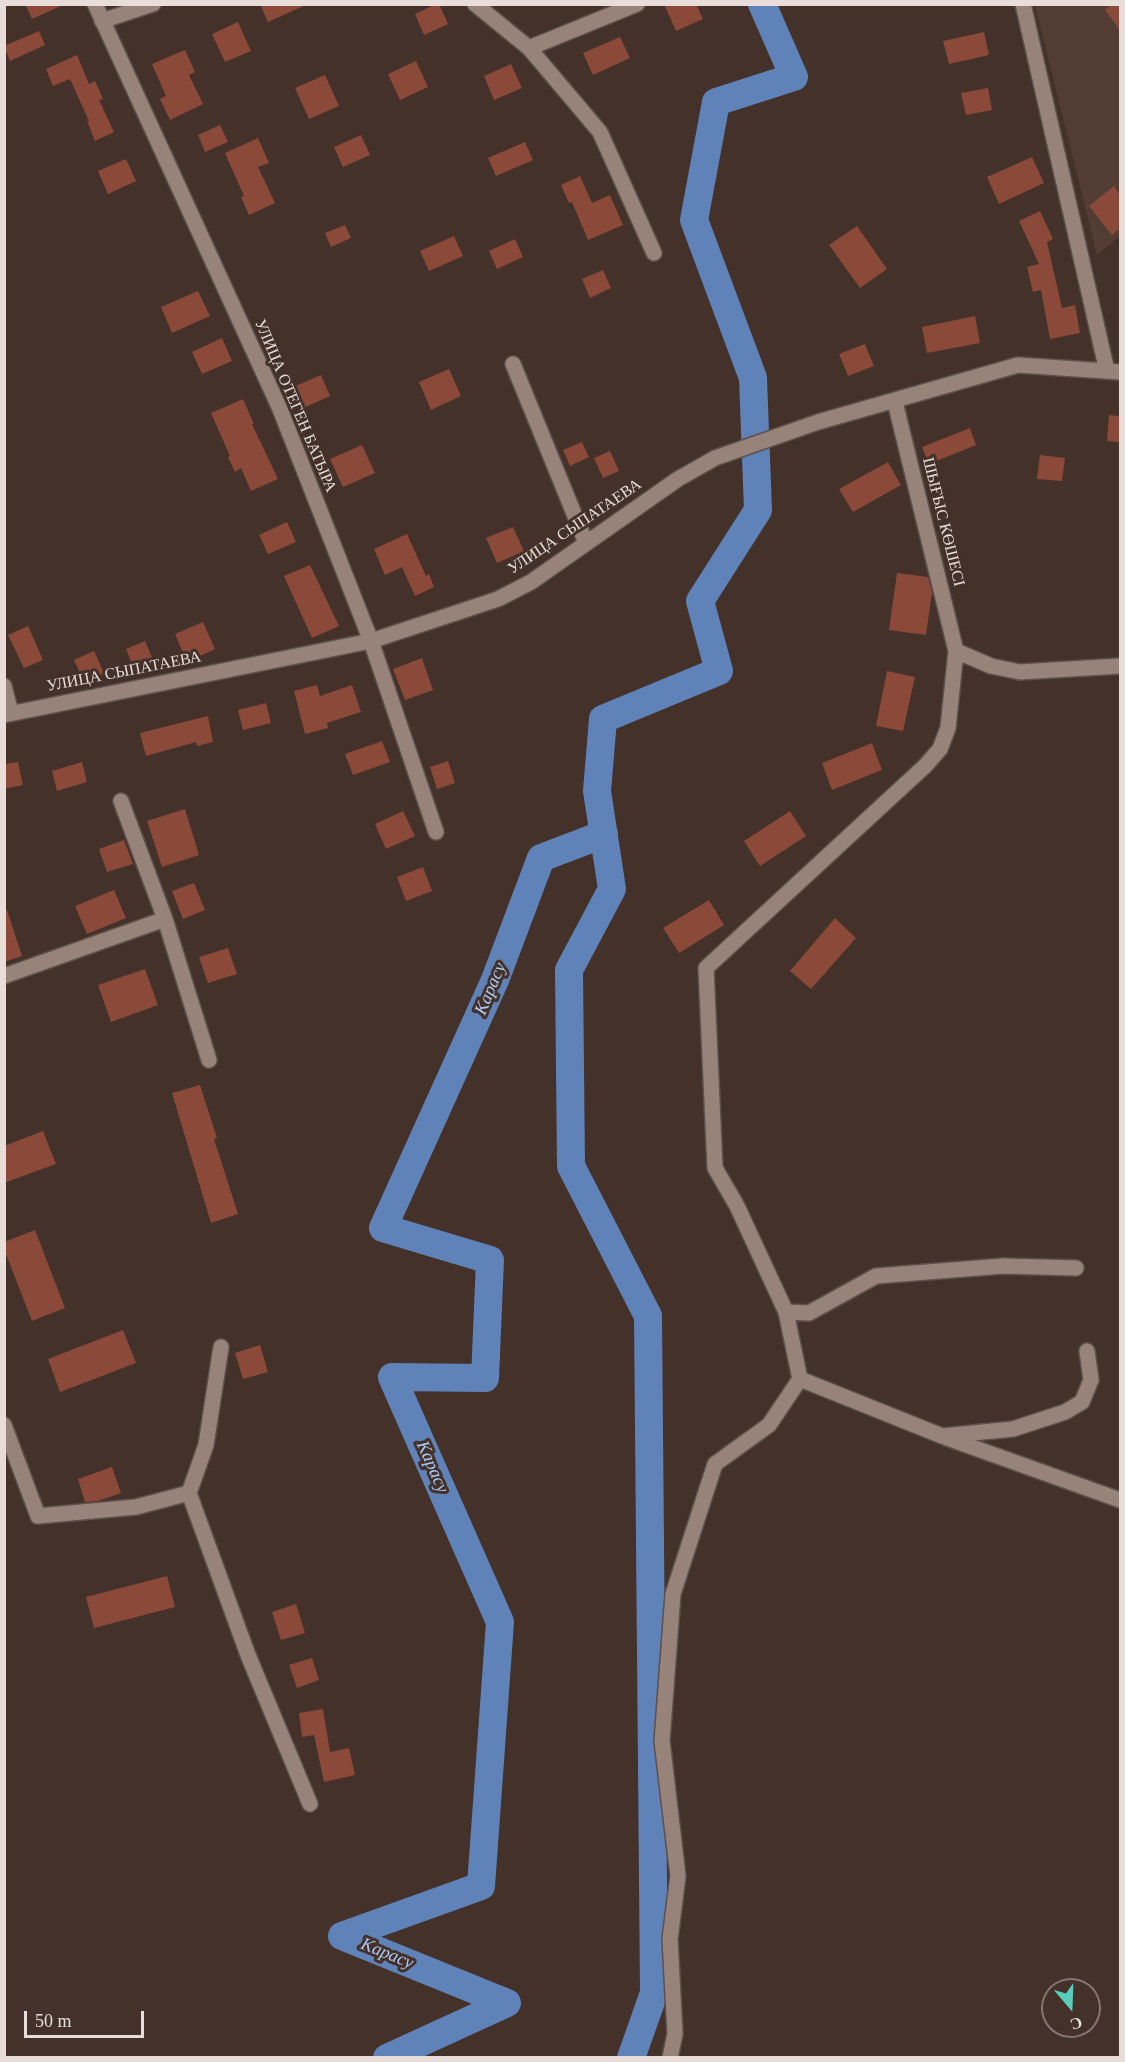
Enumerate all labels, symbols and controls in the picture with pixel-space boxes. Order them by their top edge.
street label: УЛИЦА ОТЕГЕН БАТЫРА [250,317,340,495]
street label: ШЫҒЫС КӨШЕСІ [918,456,968,588]
street label: УЛИЦА СЫПАТАЕВА [505,475,645,579]
street label: УЛИЦА СЫПАТАЕВА [45,648,203,696]
water label: Карасу [470,960,512,1018]
water label: Карасу [411,1438,453,1496]
water label: Карасу [358,1934,416,1974]
north arrow [1041,1978,1101,2038]
scale bar [27,1999,147,2037]
text: 50 m [35,2011,72,2031]
text: С [1068,2014,1085,2034]

